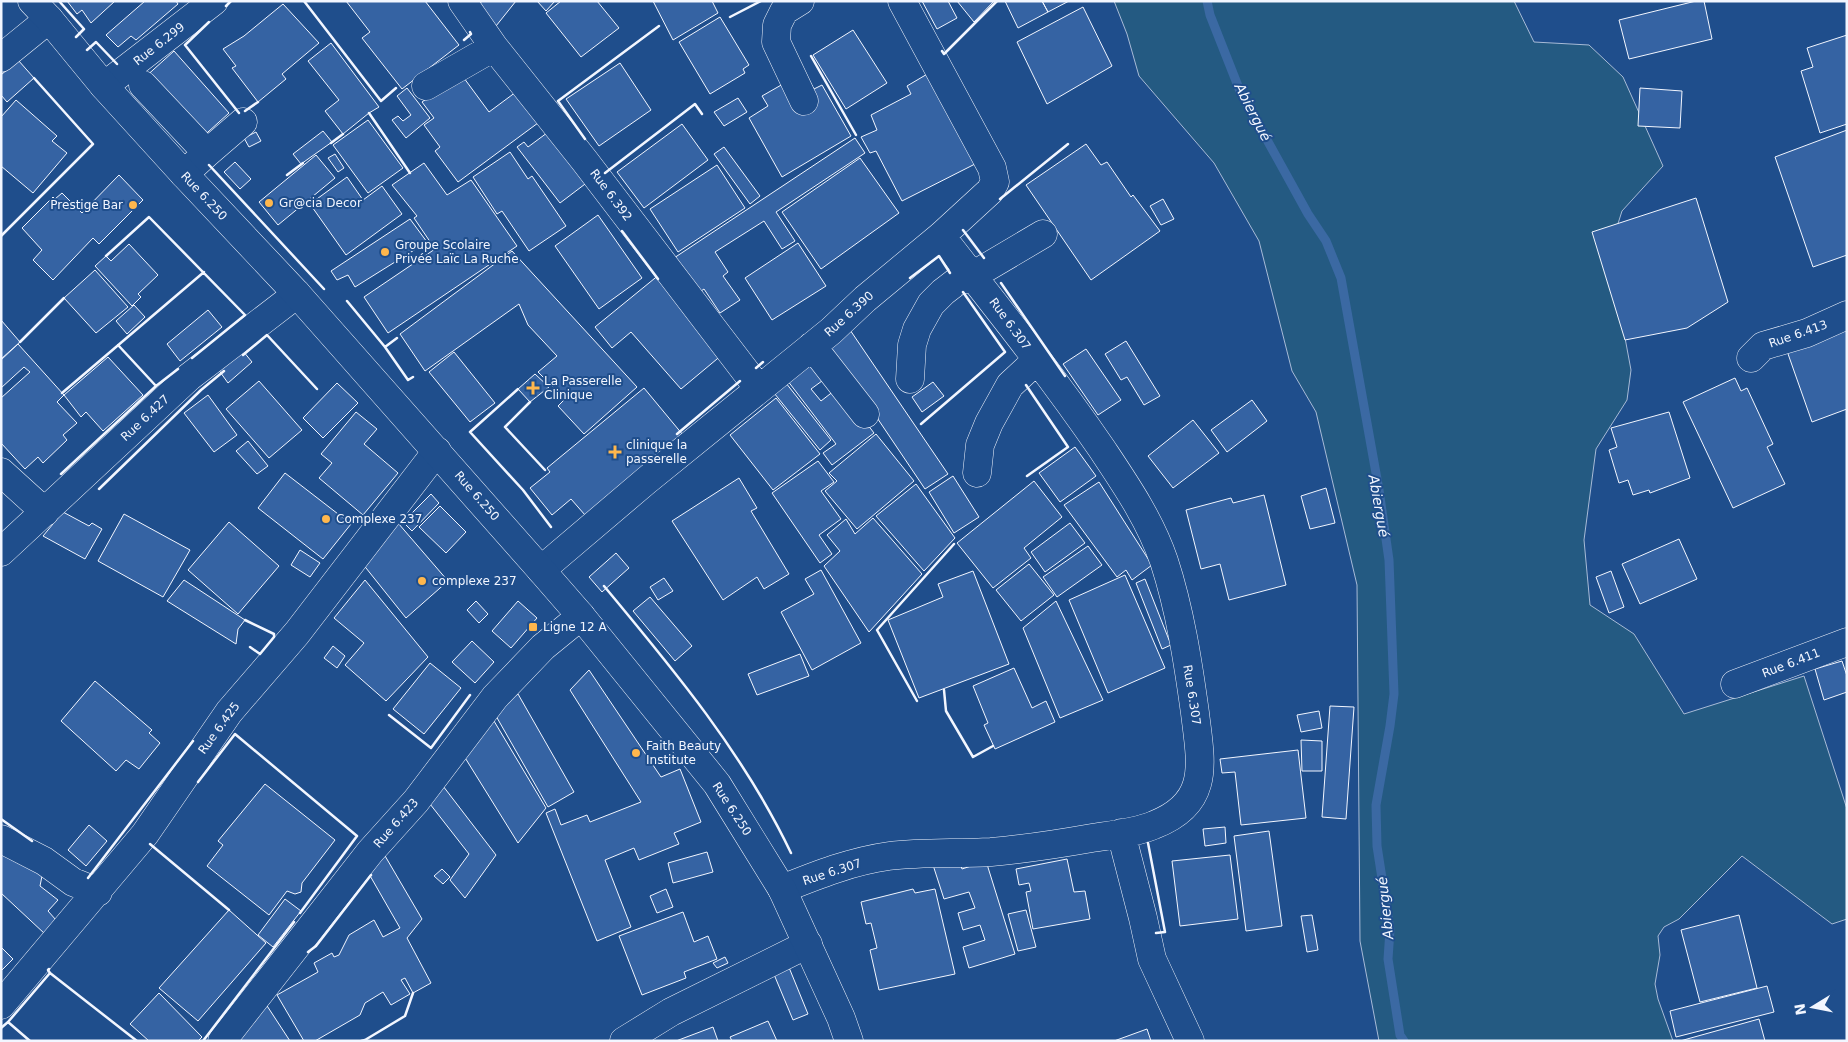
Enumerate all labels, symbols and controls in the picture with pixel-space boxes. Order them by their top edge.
street label: Rue 6.299 [131,20,187,68]
water label: Abiergué [1231,79,1275,144]
street label: Rue 6.392 [587,166,635,224]
street label: Rue 6.250 [178,169,230,223]
place label: Gr@cia Decor [279,196,362,210]
marker: Gr@cia Decor [263,197,275,209]
place label: Prestige Bar [50,198,123,212]
marker: Prestige Bar [127,199,139,211]
place label: Groupe Scolaire Privée Laïc La Ruche [395,238,519,266]
marker: Groupe Scolaire Privée Laïc La Ruche [379,246,391,258]
street label: Rue 6.390 [822,288,876,340]
street label: Rue 6.307 [986,295,1034,353]
street label: Rue 6.413 [1767,317,1829,351]
place label: La Passerelle Clinique [544,374,622,402]
marker: La Passerelle Clinique [526,381,540,395]
street label: Rue 6.427 [118,392,172,444]
place label: clinique la passerelle [626,438,687,466]
marker: clinique la passerelle [608,445,622,459]
street label: Rue 6.250 [452,468,502,524]
water label: Abiergué [1365,473,1392,539]
place label: Complexe 237 [336,512,422,526]
marker: Complexe 237 [320,513,332,525]
place label: complexe 237 [432,574,517,588]
marker: complexe 237 [416,575,428,587]
place label: Ligne 12 A [543,620,608,634]
marker: Ligne 12 A [527,621,539,633]
street label: Rue 6.411 [1760,646,1822,680]
street label: Rue 6.307 [1180,664,1204,726]
street label: Rue 6.425 [195,699,243,757]
place label: Faith Beauty Institute [646,739,721,767]
marker: Faith Beauty Institute [630,747,642,759]
street label: Rue 6.250 [710,780,754,838]
street label: Rue 6.423 [371,795,421,851]
street label: Rue 6.307 [801,856,863,888]
water label: Abiergué [1374,875,1396,941]
north arrow [1788,982,1838,1032]
text: N [1791,1002,1809,1016]

